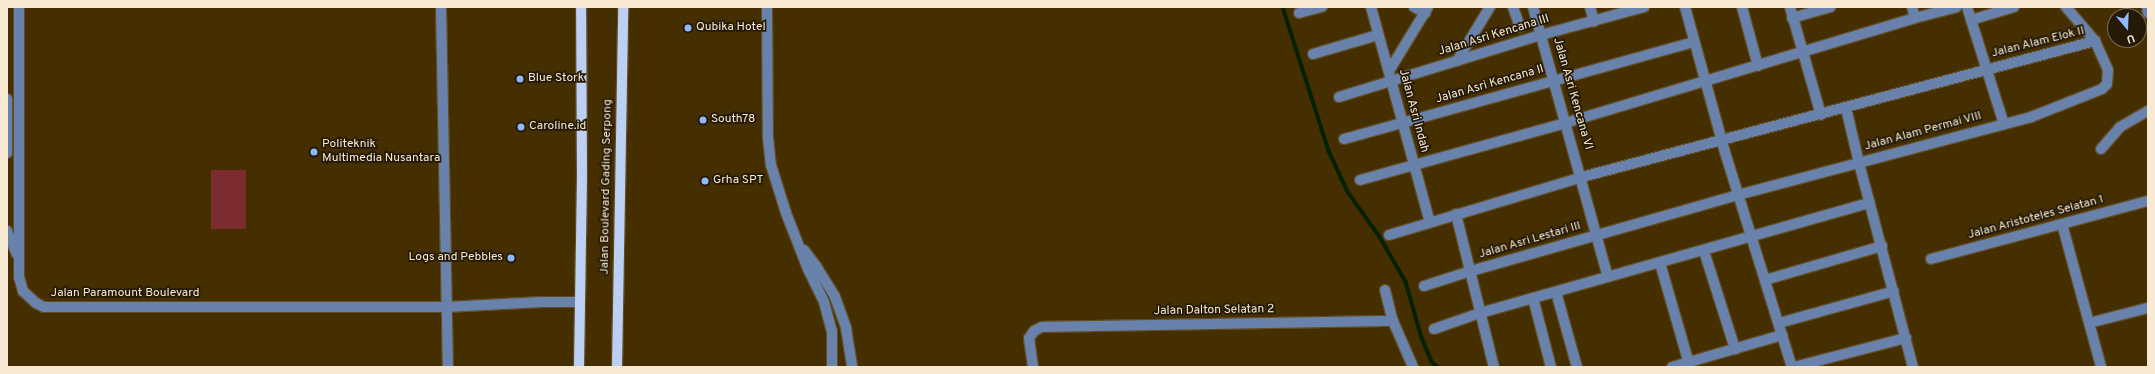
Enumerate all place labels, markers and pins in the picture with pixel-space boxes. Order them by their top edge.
place label: Qubika Hotel [696,21,766,35]
marker: Qubika Hotel [683,23,693,33]
place label: Blue Stork [528,72,584,86]
marker: Blue Stork [515,74,525,84]
place label: South78 [711,113,755,127]
marker: South78 [698,115,708,125]
place label: Caroline.id [529,120,586,134]
marker: Caroline.id [516,122,526,132]
place label: Politeknik Multimedia Nusantara [322,138,440,166]
marker: Politeknik Multimedia Nusantara [309,147,319,157]
place label: Grha SPT [713,174,763,188]
marker: Grha SPT [700,176,710,186]
place label: Logs and Pebbles [409,251,503,265]
marker: Logs and Pebbles [506,253,516,263]

